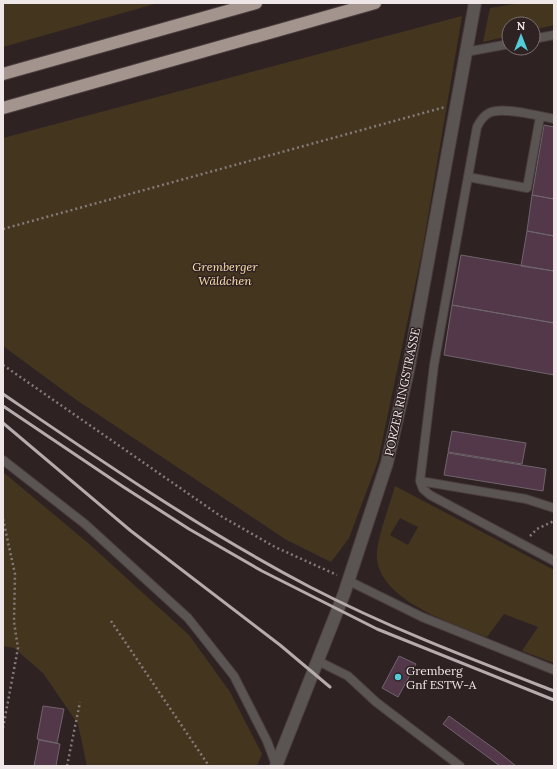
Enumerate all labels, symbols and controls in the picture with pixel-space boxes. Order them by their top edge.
north arrow [501,16,541,56]
text: N [517,19,526,33]
park label: Gremberger Wäldchen [192,259,258,288]
street label: PORZER RINGSTRASSE [381,327,423,457]
place label: Gremberg Gnf ESTW-A [406,663,477,692]
marker: Gremberg Gnf ESTW-A [393,672,403,682]

